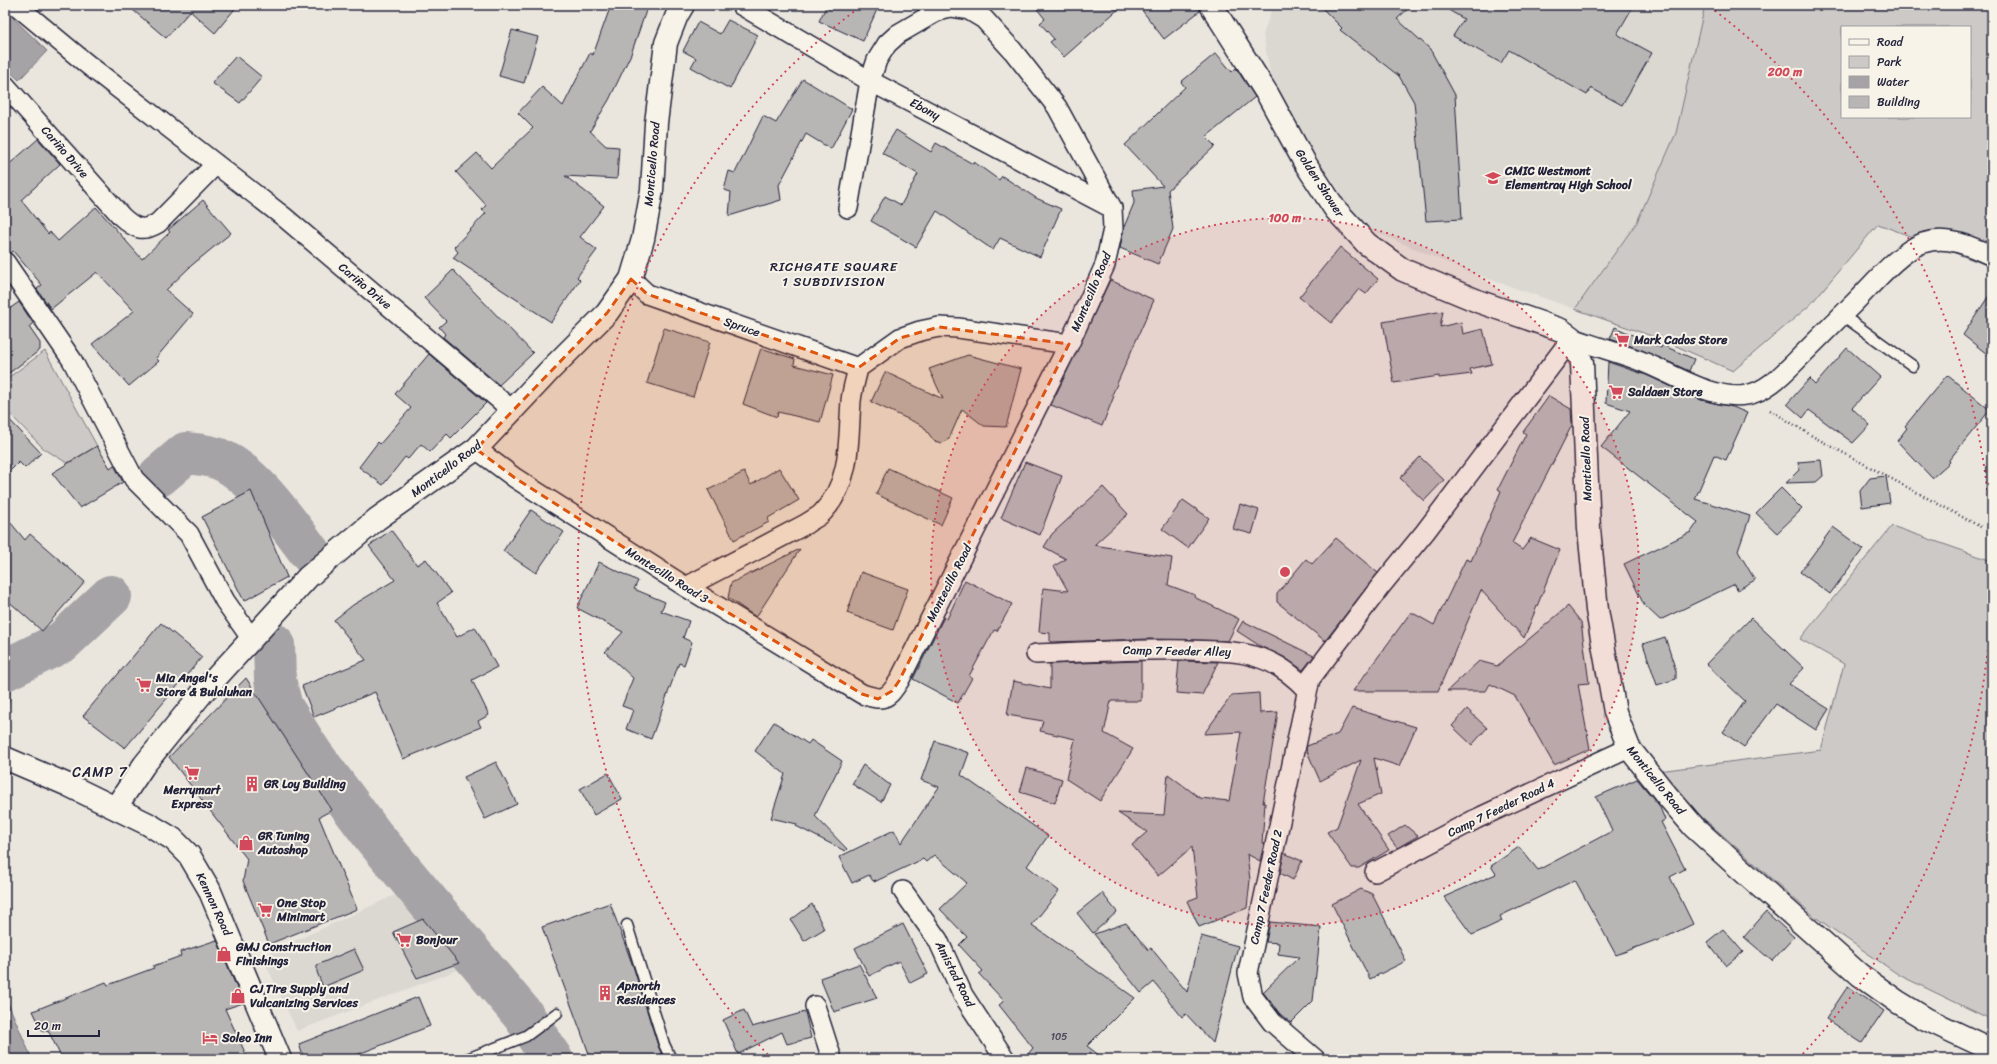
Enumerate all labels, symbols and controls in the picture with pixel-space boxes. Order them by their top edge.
legend [1841,26,1971,118]
text: Road [1877,31,1904,53]
text: Park [1877,51,1902,73]
text: 200 m [1767,61,1803,83]
text: Water [1877,71,1910,93]
text: Building [1877,91,1920,113]
street label: Ebony [906,92,945,127]
street label: Cariño Drive [36,120,94,184]
street label: Monticello Road [637,120,667,207]
street label: Golden Shower [1289,144,1351,223]
place label: CMIC Westmont Elementray High School [1504,160,1632,196]
school or university icon: CMIC Westmont Elementray High School [1484,169,1502,187]
text: 100 m [1269,207,1302,229]
street label: Montecillo Road [1064,248,1118,335]
district label: RICHGATE SQUARE 1 SUBDIVISION [770,255,898,293]
street label: Cariño Drive [333,257,397,315]
street label: Spruce [721,311,763,343]
place label: Mark Cados Store [1633,329,1728,351]
supermarket icon: Mark Cados Store [1613,331,1631,349]
place label: Saldaen Store [1627,381,1704,403]
supermarket icon: Saldaen Store [1607,383,1625,401]
street label: Monticello Road [1574,416,1598,502]
street label: Monticello Road [406,434,487,503]
street label: Montecillo Road [920,540,978,626]
street label: Montecillo Road 3 [621,541,713,610]
centre of rings [1278,565,1292,579]
street label: Camp 7 Feeder Alley [1123,639,1232,663]
place label: Mia Angel's Store & Bulaluhan [155,667,252,703]
supermarket icon: Mia Angel's Store & Bulaluhan [135,676,153,694]
street label: Monticello Road [1621,740,1692,820]
district label: CAMP 7 [72,760,128,785]
supermarket icon: Merrymart Express [183,764,201,782]
street label: Camp 7 Feeder Road 4 [1443,772,1559,844]
place label: GR Loy Building [263,773,347,795]
building icon: GR Loy Building [243,775,261,793]
place label: Merrymart Express [163,779,222,815]
place label: GR Tuning Autoshop [257,825,310,861]
street label: Camp 7 Feeder Road 2 [1243,827,1289,946]
shop icon: GR Tuning Autoshop [237,834,255,852]
street label: Kennon Road [190,869,239,941]
place label: One Stop Minimart [276,892,326,928]
supermarket icon: One Stop Minimart [256,901,274,919]
place label: Bonjour [416,929,459,951]
supermarket icon: Bonjour [395,931,413,949]
place label: GMJ Construction Finishings [235,936,331,972]
street label: Amistad Road [928,936,981,1012]
shop icon: GMJ Construction Finishings [215,945,233,963]
place label: Apnorth Residences [616,975,676,1011]
place label: CJ Tire Supply and Vulcanizing Services [249,978,358,1014]
building icon: Apnorth Residences [596,984,614,1002]
shop icon: CJ Tire Supply and Vulcanizing Services [229,987,247,1005]
scale bar [28,1012,99,1038]
text: 20 m [34,1015,61,1037]
place label: Soleo Inn [221,1027,273,1049]
house number: 105 [1051,1028,1067,1046]
hotel icon: Soleo Inn [201,1029,219,1047]

